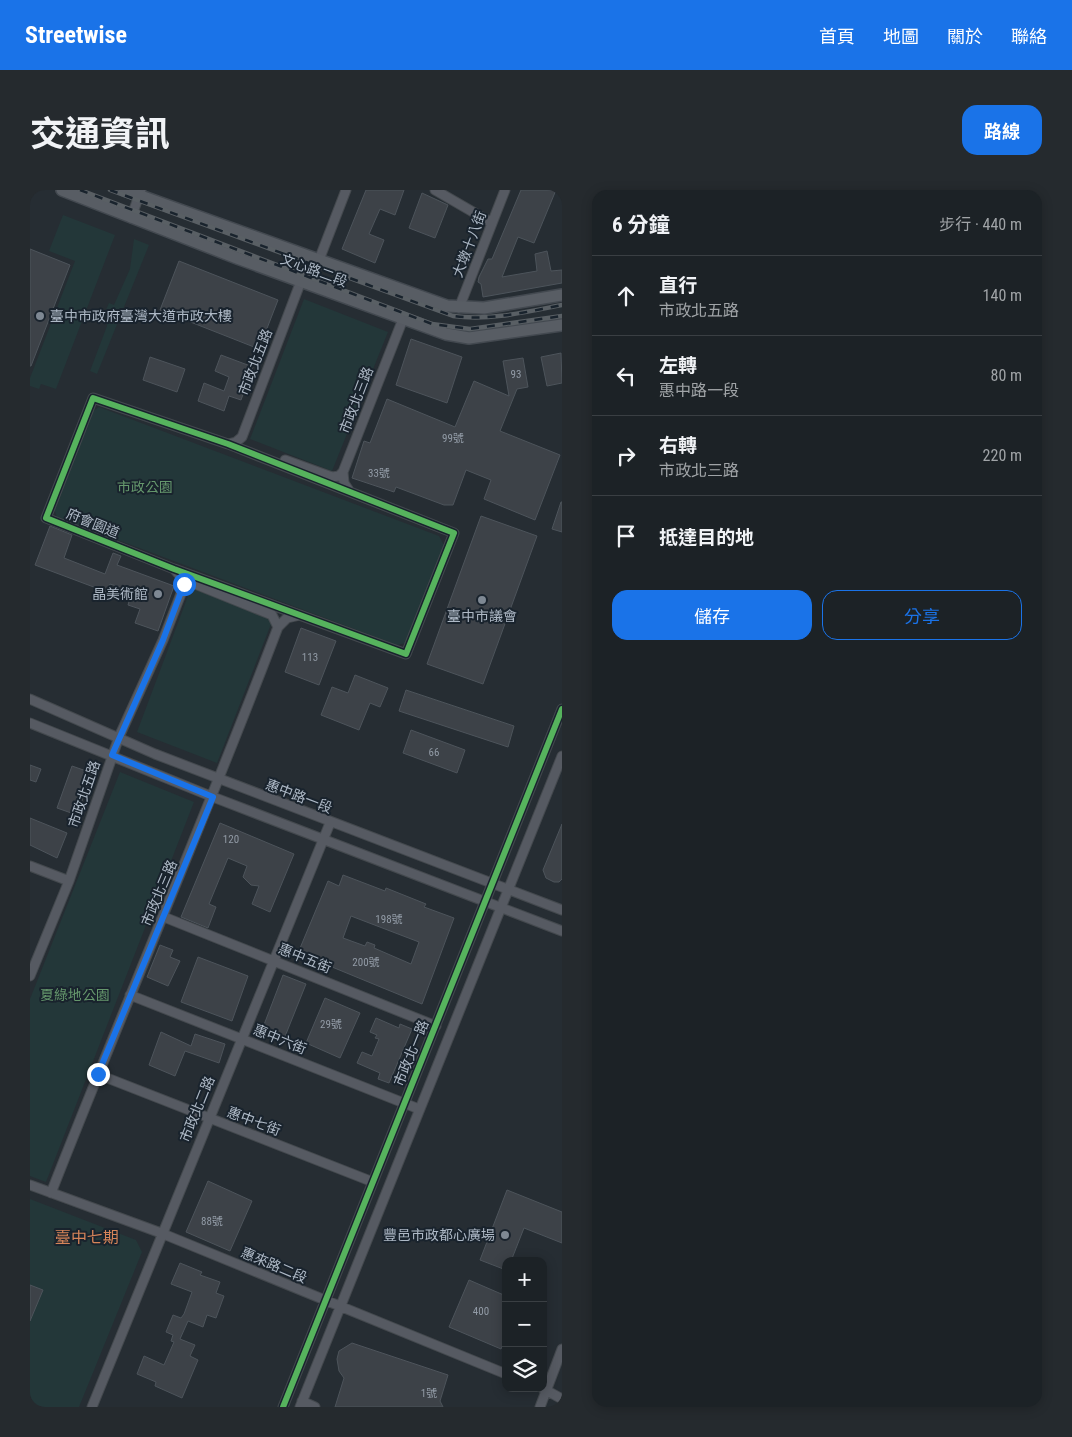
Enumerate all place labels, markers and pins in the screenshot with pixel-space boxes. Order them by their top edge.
place label: 臺中市政府臺灣大道市政大樓 [50,308,232,324]
marker: 臺中市政府臺灣大道市政大樓 [34,310,46,322]
place label: 晶美術館 [92,586,148,602]
marker: 晶美術館 [152,588,164,600]
marker: 臺中市議會 [476,594,488,606]
place label: 臺中市議會 [447,608,517,624]
place label: 豐邑市政都心廣場 [383,1227,495,1243]
marker: 豐邑市政都心廣場 [499,1229,511,1241]

